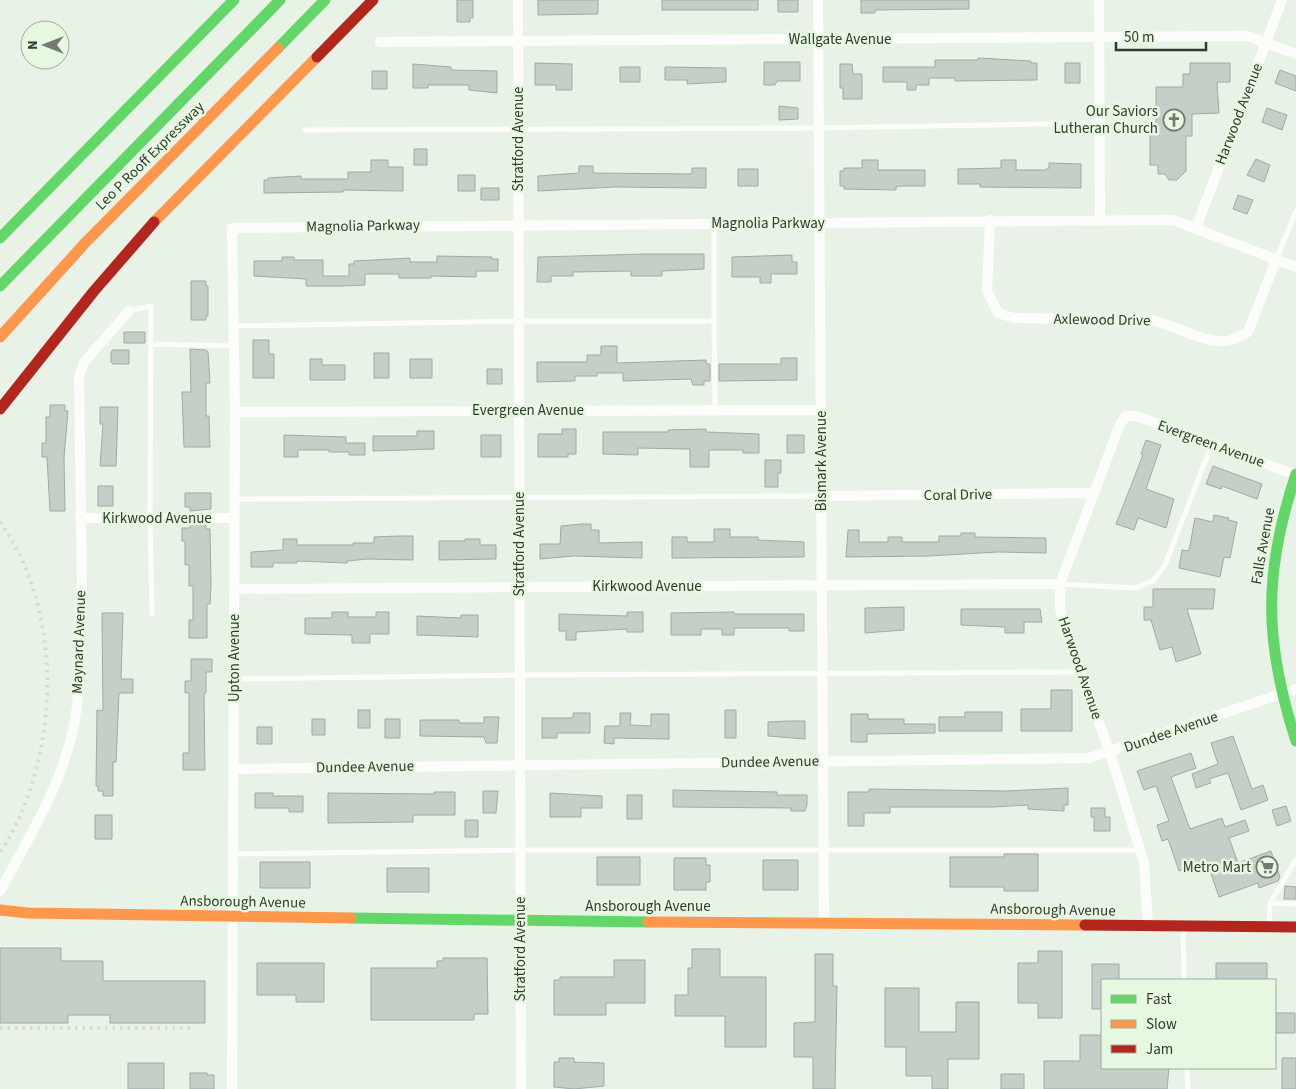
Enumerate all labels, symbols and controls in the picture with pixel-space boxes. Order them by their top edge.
north arrow [20,20,70,70]
scale bar [1116,20,1206,52]
text: 50 m [1124,27,1154,48]
street label: Wallgate Avenue [789,29,891,50]
text: N [23,40,43,50]
street label: Harwood Avenue [1210,60,1268,168]
street label: Stratford Avenue [508,87,529,191]
street label: Leo P Rooff Expressway [91,97,209,215]
place label: Our Saviors Lutheran Church [1053,101,1158,139]
church icon: Our Saviors Lutheran Church [1162,108,1186,132]
street label: Magnolia Parkway [711,213,825,234]
street label: Magnolia Parkway [306,215,420,237]
street label: Axlewood Drive [1053,309,1151,331]
street label: Evergreen Avenue [472,400,584,421]
street label: Bismark Avenue [811,411,832,511]
street label: Evergreen Avenue [1155,415,1267,473]
street label: Coral Drive [924,484,992,506]
street label: Stratford Avenue [509,492,530,596]
street label: Falls Avenue [1246,506,1280,586]
street label: Kirkwood Avenue [102,508,212,529]
street label: Kirkwood Avenue [592,576,702,597]
street label: Maynard Avenue [67,590,91,694]
street label: Upton Avenue [224,614,245,702]
street label: Harwood Avenue [1053,614,1107,722]
street label: Dundee Avenue [1121,706,1221,758]
street label: Dundee Avenue [721,751,819,773]
street label: Dundee Avenue [316,756,414,778]
supermarket icon: Metro Mart [1255,855,1279,879]
place label: Metro Mart [1183,857,1251,878]
street label: Ansborough Avenue [180,890,306,914]
street label: Ansborough Avenue [585,896,711,917]
street label: Stratford Avenue [510,897,531,1001]
street label: Ansborough Avenue [990,898,1116,922]
legend [1101,979,1276,1069]
text: Fast [1146,989,1172,1010]
text: Slow [1146,1014,1177,1035]
text: Jam [1146,1039,1173,1060]

